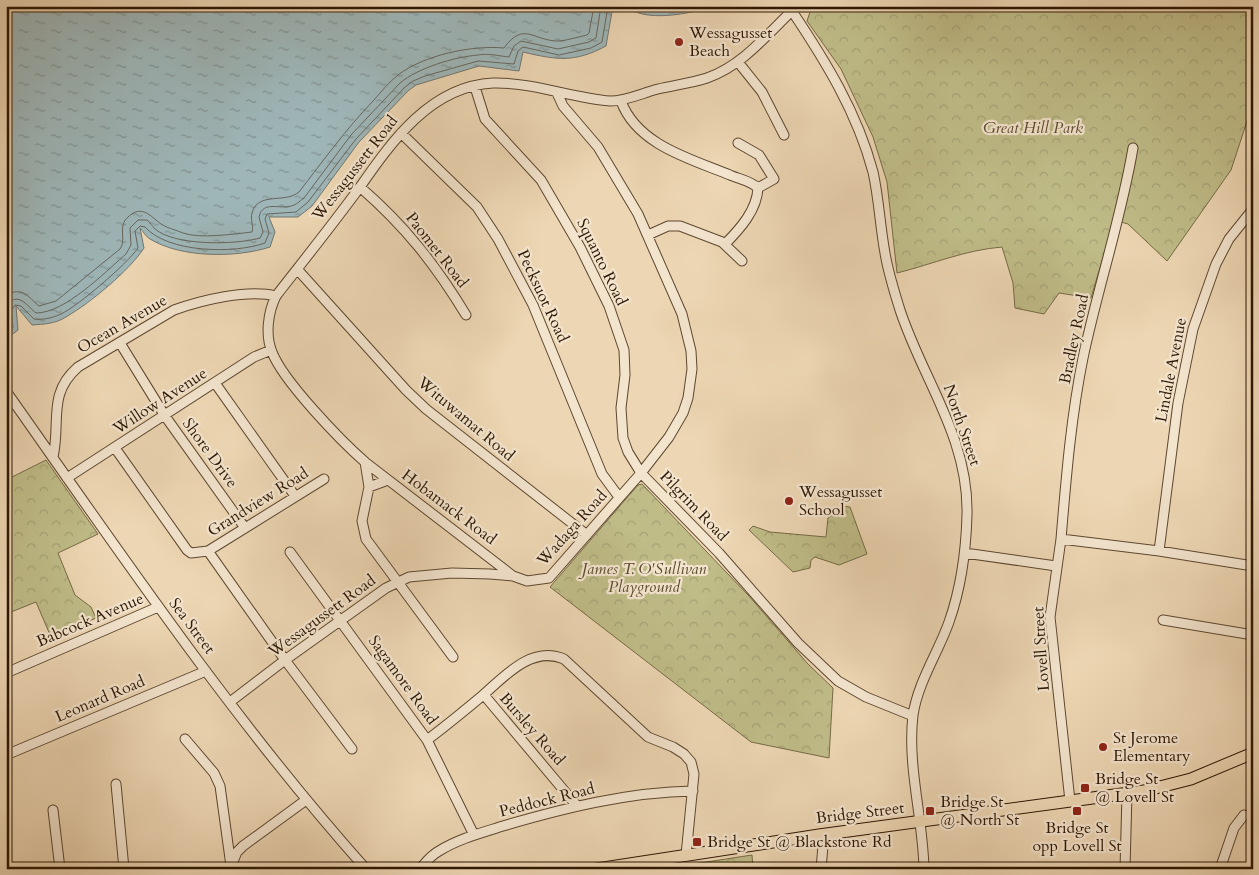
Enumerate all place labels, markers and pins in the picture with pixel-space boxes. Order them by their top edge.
place label: Wessagusset Beach [688,22,772,62]
marker: Wessagusset Beach [673,36,685,48]
place label: Wessagusset School [798,481,882,521]
marker: Wessagusset School [783,495,795,507]
place label: St Jerome Elementary [1113,727,1191,767]
marker: St Jerome Elementary [1097,741,1109,753]
place label: Bridge St @ Lovell St [1095,768,1174,808]
marker: Bridge St @ Lovell St [1079,782,1091,794]
place label: Bridge St @ North St [940,791,1019,831]
marker: Bridge St @ North St [924,805,936,817]
marker: Bridge St opp Lovell St [1071,805,1083,817]
place label: Bridge St opp Lovell St [1032,817,1122,857]
place label: Bridge St @ Blackstone Rd [707,831,892,853]
marker: Bridge St @ Blackstone Rd [691,836,703,848]

